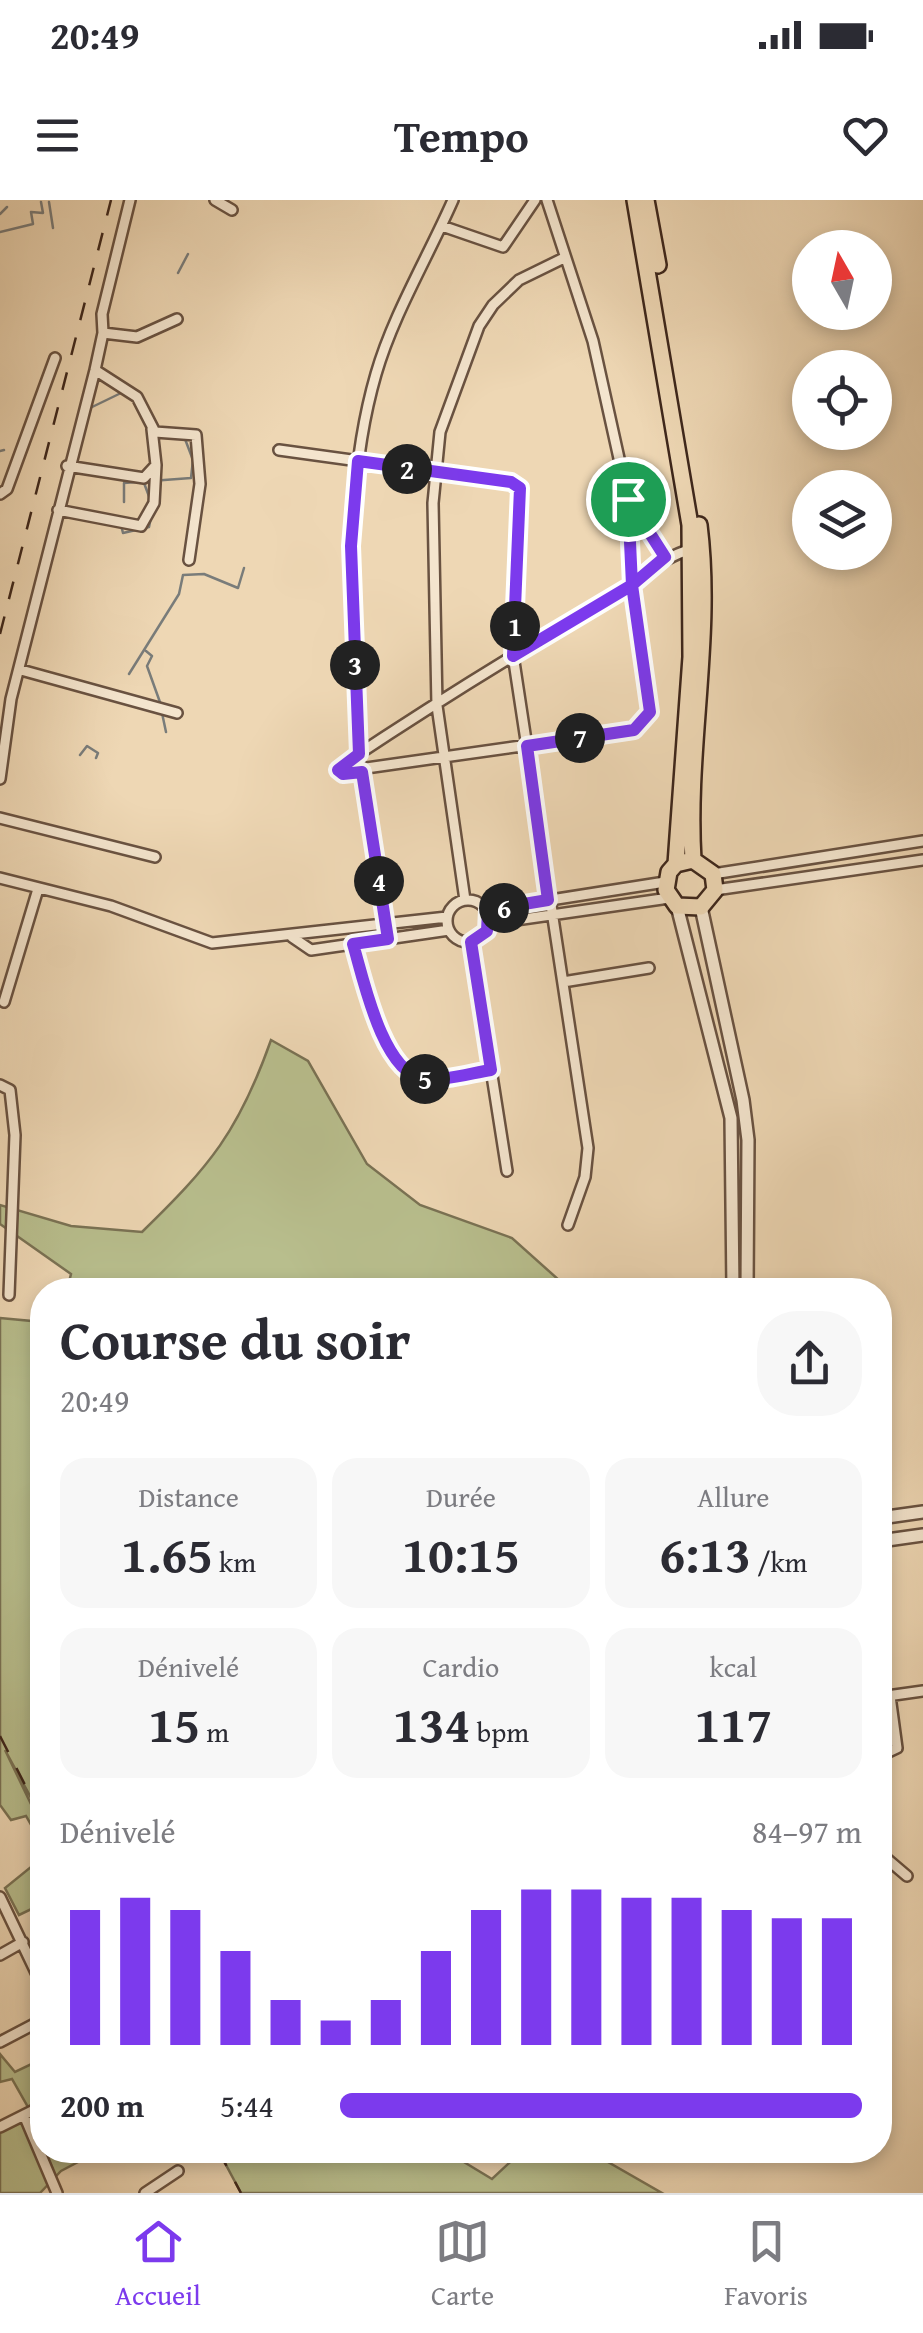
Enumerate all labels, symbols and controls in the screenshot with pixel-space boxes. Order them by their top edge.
text: 20:49 [50,7,140,63]
text: Tempo [394,103,529,168]
icon: menu [30,108,85,163]
icon: heart [838,108,893,163]
north arrow [792,230,892,330]
map controls [792,230,892,570]
button: locate [792,350,892,450]
pin: 2 [382,444,432,494]
text: 2 [400,448,414,489]
pin [586,457,671,542]
button: layers [792,470,892,570]
icon: arrive [601,472,656,527]
pin: 1 [490,601,540,651]
text: 1 [508,605,522,646]
pin: 3 [330,640,380,690]
text: 3 [348,644,362,685]
pin: 7 [555,713,605,763]
text: 7 [573,717,587,758]
pin: 4 [354,856,404,906]
text: 4 [372,860,386,901]
pin: 6 [479,883,529,933]
text: 6 [497,887,511,928]
pin: 5 [400,1054,450,1104]
text: 5 [418,1058,432,1099]
text: Course du soir [60,1299,410,1379]
button: share [757,1311,862,1416]
text: 20:49 [60,1377,129,1424]
text: Distance [138,1476,239,1517]
text: Durée [426,1476,496,1517]
text: Allure [697,1476,769,1517]
text: 1.65 [121,1517,213,1590]
text: 10:15 [402,1517,520,1590]
text: 6:13 [659,1517,751,1590]
text: km [213,1541,256,1582]
text: /km [751,1541,807,1582]
text: Dénivelé [138,1646,239,1687]
text: Cardio [423,1646,499,1687]
text: kcal [709,1646,757,1687]
text: 15 [148,1687,200,1760]
text: 134 [393,1687,471,1760]
text: 117 [694,1687,772,1760]
text: m [200,1711,229,1752]
text: bpm [471,1711,529,1752]
text: Dénivelé [60,1808,176,1855]
text: 84–97 m [752,1808,862,1855]
text: 200 m [60,2082,144,2129]
text: 5:44 [220,2082,274,2129]
tab: Accueil [115,2214,201,2315]
tab: Carte [431,2214,494,2315]
tab: Favoris [724,2214,808,2315]

